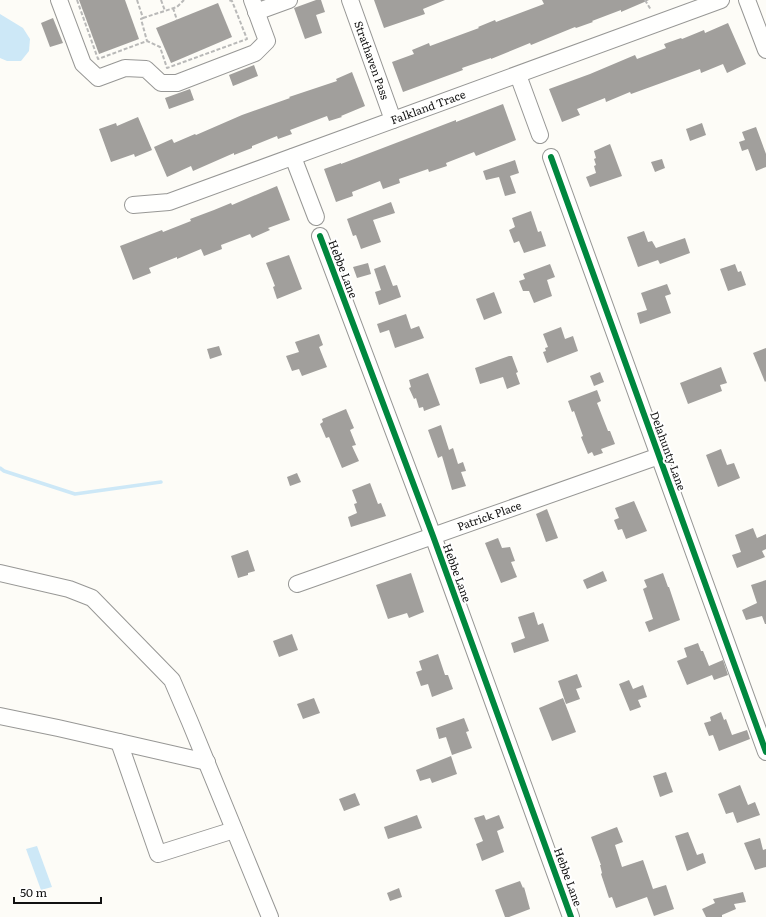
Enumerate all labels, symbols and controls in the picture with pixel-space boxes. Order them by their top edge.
street label: Strathaven Pass [351,18,394,101]
street label: Falkland Trace [388,85,468,127]
street label: Hebbe Lane [326,237,362,300]
street label: Delahunty Lane [647,409,691,493]
street label: Patrick Place [455,496,524,534]
street label: Hebbe Lane [440,541,476,604]
street label: Hebbe Lane [551,845,587,908]
scale bar [14,879,101,905]
text: 50 m [20,883,47,901]

